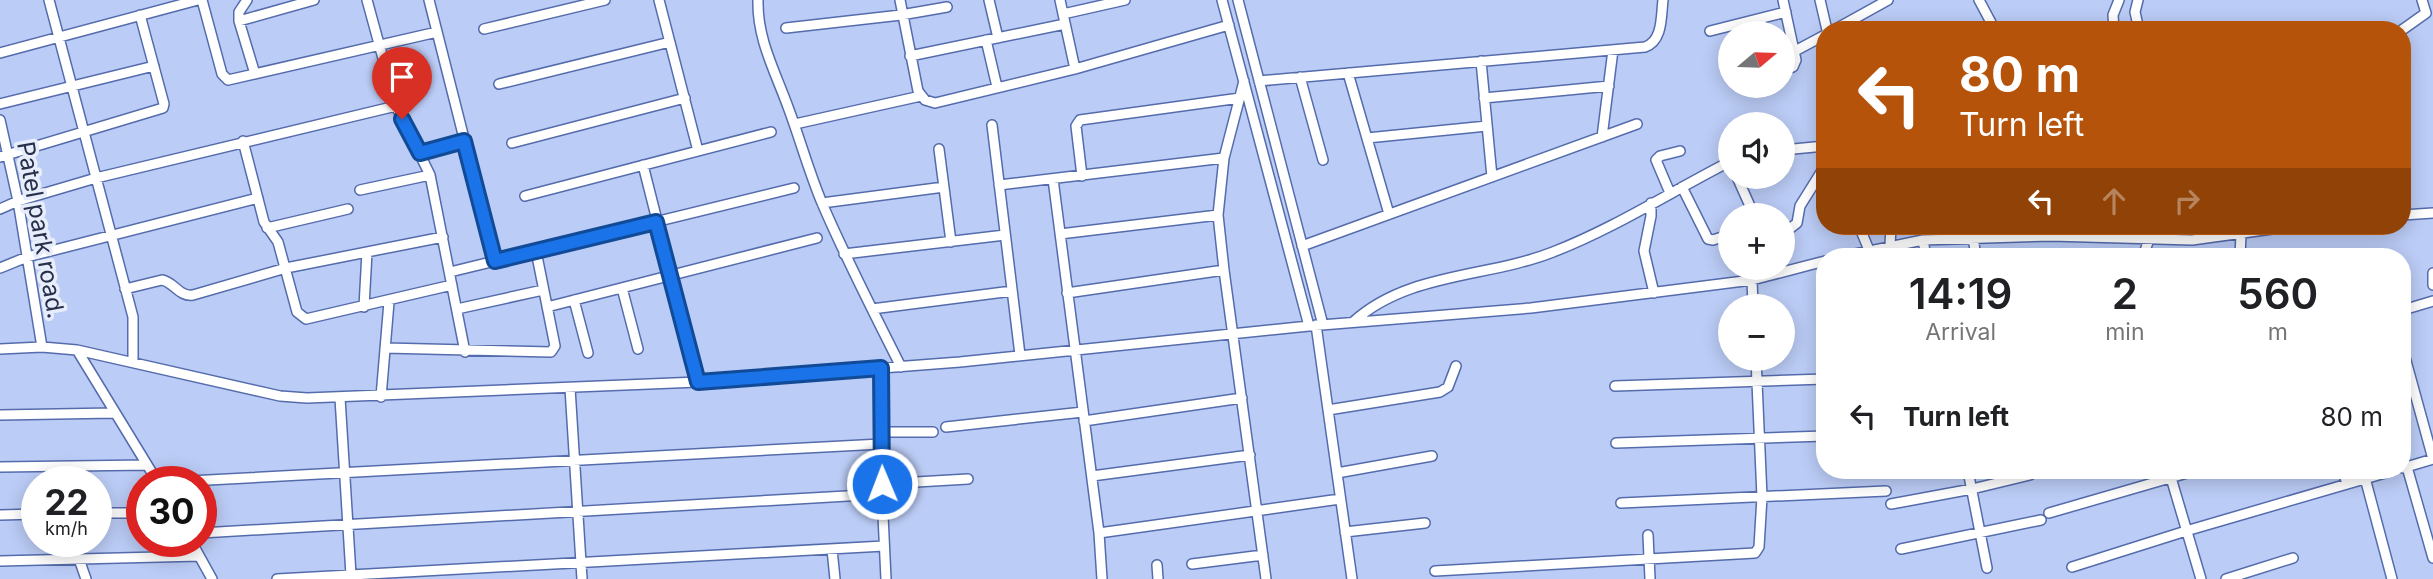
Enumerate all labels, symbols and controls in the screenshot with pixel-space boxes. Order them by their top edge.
north arrow [1718,21,1796,98]
map controls [1718,21,1795,371]
text: 80 m [1959,45,2080,104]
pin [372,47,432,119]
icon: left [1844,49,1935,140]
icon: arrive [383,58,421,96]
text: Turn left [1959,105,2084,144]
button: sound [1718,112,1795,189]
street label: Patel park road. [11,139,71,321]
icon: left [2022,182,2060,220]
icon: ahead [2095,182,2133,220]
icon: right [2168,182,2206,220]
button: + [1718,203,1795,280]
text: 14:19 [1909,268,2012,319]
text: 2 [2112,268,2138,319]
text: 560 [2237,268,2318,319]
button: − [1718,294,1795,371]
text: Arrival [1925,318,1996,346]
text: min [2105,318,2145,346]
text: m [2268,318,2288,346]
icon: left [1844,397,1882,435]
text: Turn left [1903,401,2009,432]
text: 80 m [2320,401,2383,432]
position arrow [845,447,919,521]
speed limit sign: 30 [126,466,217,557]
text: 22 [44,481,89,523]
text: km/h [45,518,88,539]

